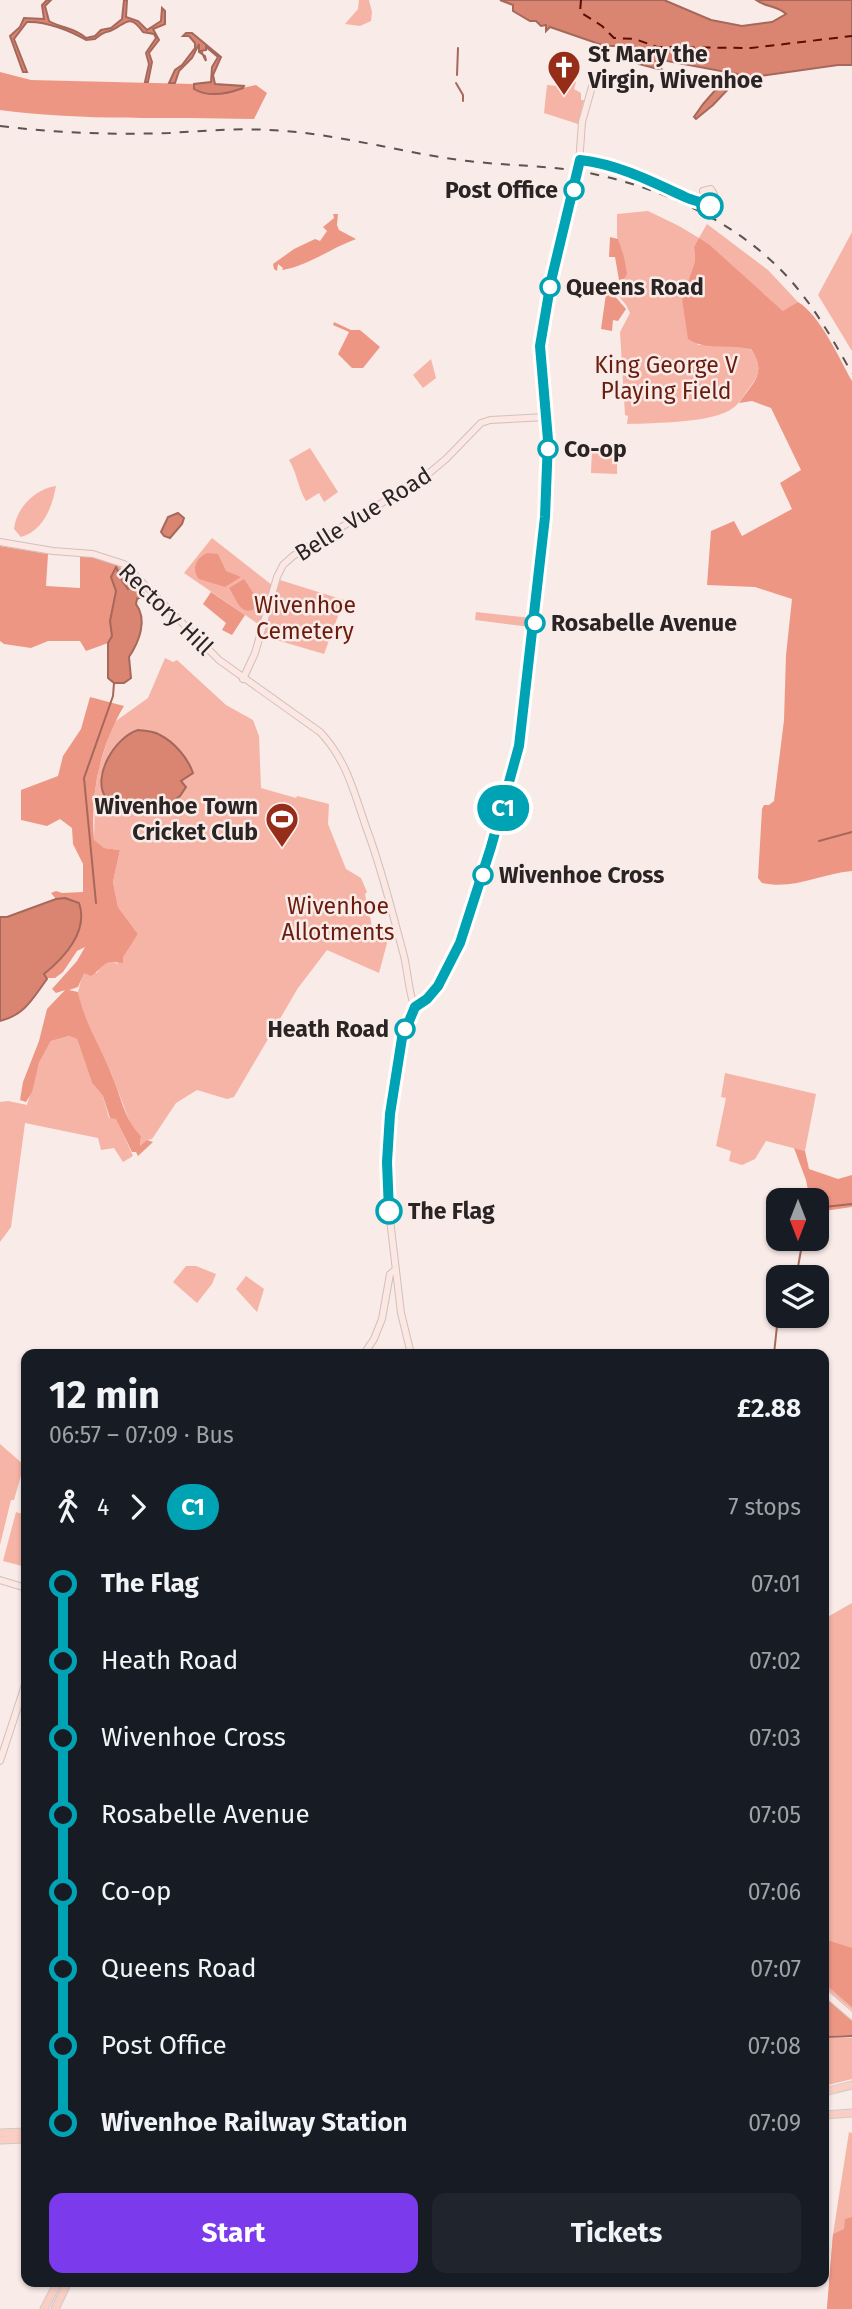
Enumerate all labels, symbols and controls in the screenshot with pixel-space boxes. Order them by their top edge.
place label: St Mary the Virgin, Wivenhoe [587,40,763,94]
church icon: St Mary the Virgin, Wivenhoe [545,48,583,97]
place label: Post Office [445,176,558,204]
marker: Post Office [564,180,584,200]
unlabelled marker [697,193,723,219]
place label: Queens Road [566,273,704,301]
marker: Queens Road [540,277,560,297]
park label: King George V Playing Field [594,351,738,405]
place label: Co-op [564,435,627,463]
marker: Co-op [538,439,558,459]
street label: Belle Vue Road [289,461,437,567]
street label: Rectory Hill [113,557,219,661]
park label: Wivenhoe Cemetery [254,591,356,645]
place label: Rosabelle Avenue [551,609,737,637]
marker: Rosabelle Avenue [525,613,545,633]
line badge: C1 [472,785,534,831]
place label: Wivenhoe Town Cricket Club [95,792,258,846]
text: C1 [491,794,515,822]
sports icon: Wivenhoe Town Cricket Club [263,800,301,849]
place label: Wivenhoe Cross [499,861,664,889]
marker: Wivenhoe Cross [473,865,493,885]
park label: Wivenhoe Allotments [281,892,395,946]
place label: Heath Road [268,1015,389,1043]
marker: Heath Road [395,1019,415,1039]
north arrow [766,1188,830,1251]
map controls [766,1188,829,1328]
place label: The Flag [408,1197,495,1225]
marker: The Flag [376,1198,402,1224]
button: layers [766,1265,829,1328]
text: 12 min [49,1372,160,1418]
text: £2.88 [737,1393,801,1424]
text: 06:57 – 07:09 · Bus [49,1421,234,1449]
icon: walk [49,1488,87,1526]
icon: forward [119,1488,157,1526]
text: 4 [97,1493,109,1521]
text: C1 [181,1493,205,1521]
text: 7 stops [728,1493,801,1521]
text: The Flag [101,1568,199,1599]
text: 07:01 [751,1570,801,1598]
text: Heath Road [101,1645,238,1676]
text: 07:02 [749,1647,801,1675]
text: Wivenhoe Cross [101,1722,286,1753]
text: 07:03 [749,1724,801,1752]
text: Rosabelle Avenue [101,1799,310,1830]
text: 07:05 [749,1801,801,1829]
text: Co-op [101,1876,171,1907]
text: 07:06 [748,1878,801,1906]
text: Queens Road [101,1953,257,1984]
text: 07:07 [750,1955,801,1983]
text: Post Office [101,2030,227,2061]
text: 07:08 [747,2032,801,2060]
text: Wivenhoe Railway Station [101,2107,408,2138]
text: 07:09 [748,2109,801,2137]
button: Start [49,2193,418,2273]
button: Tickets [432,2193,801,2273]

